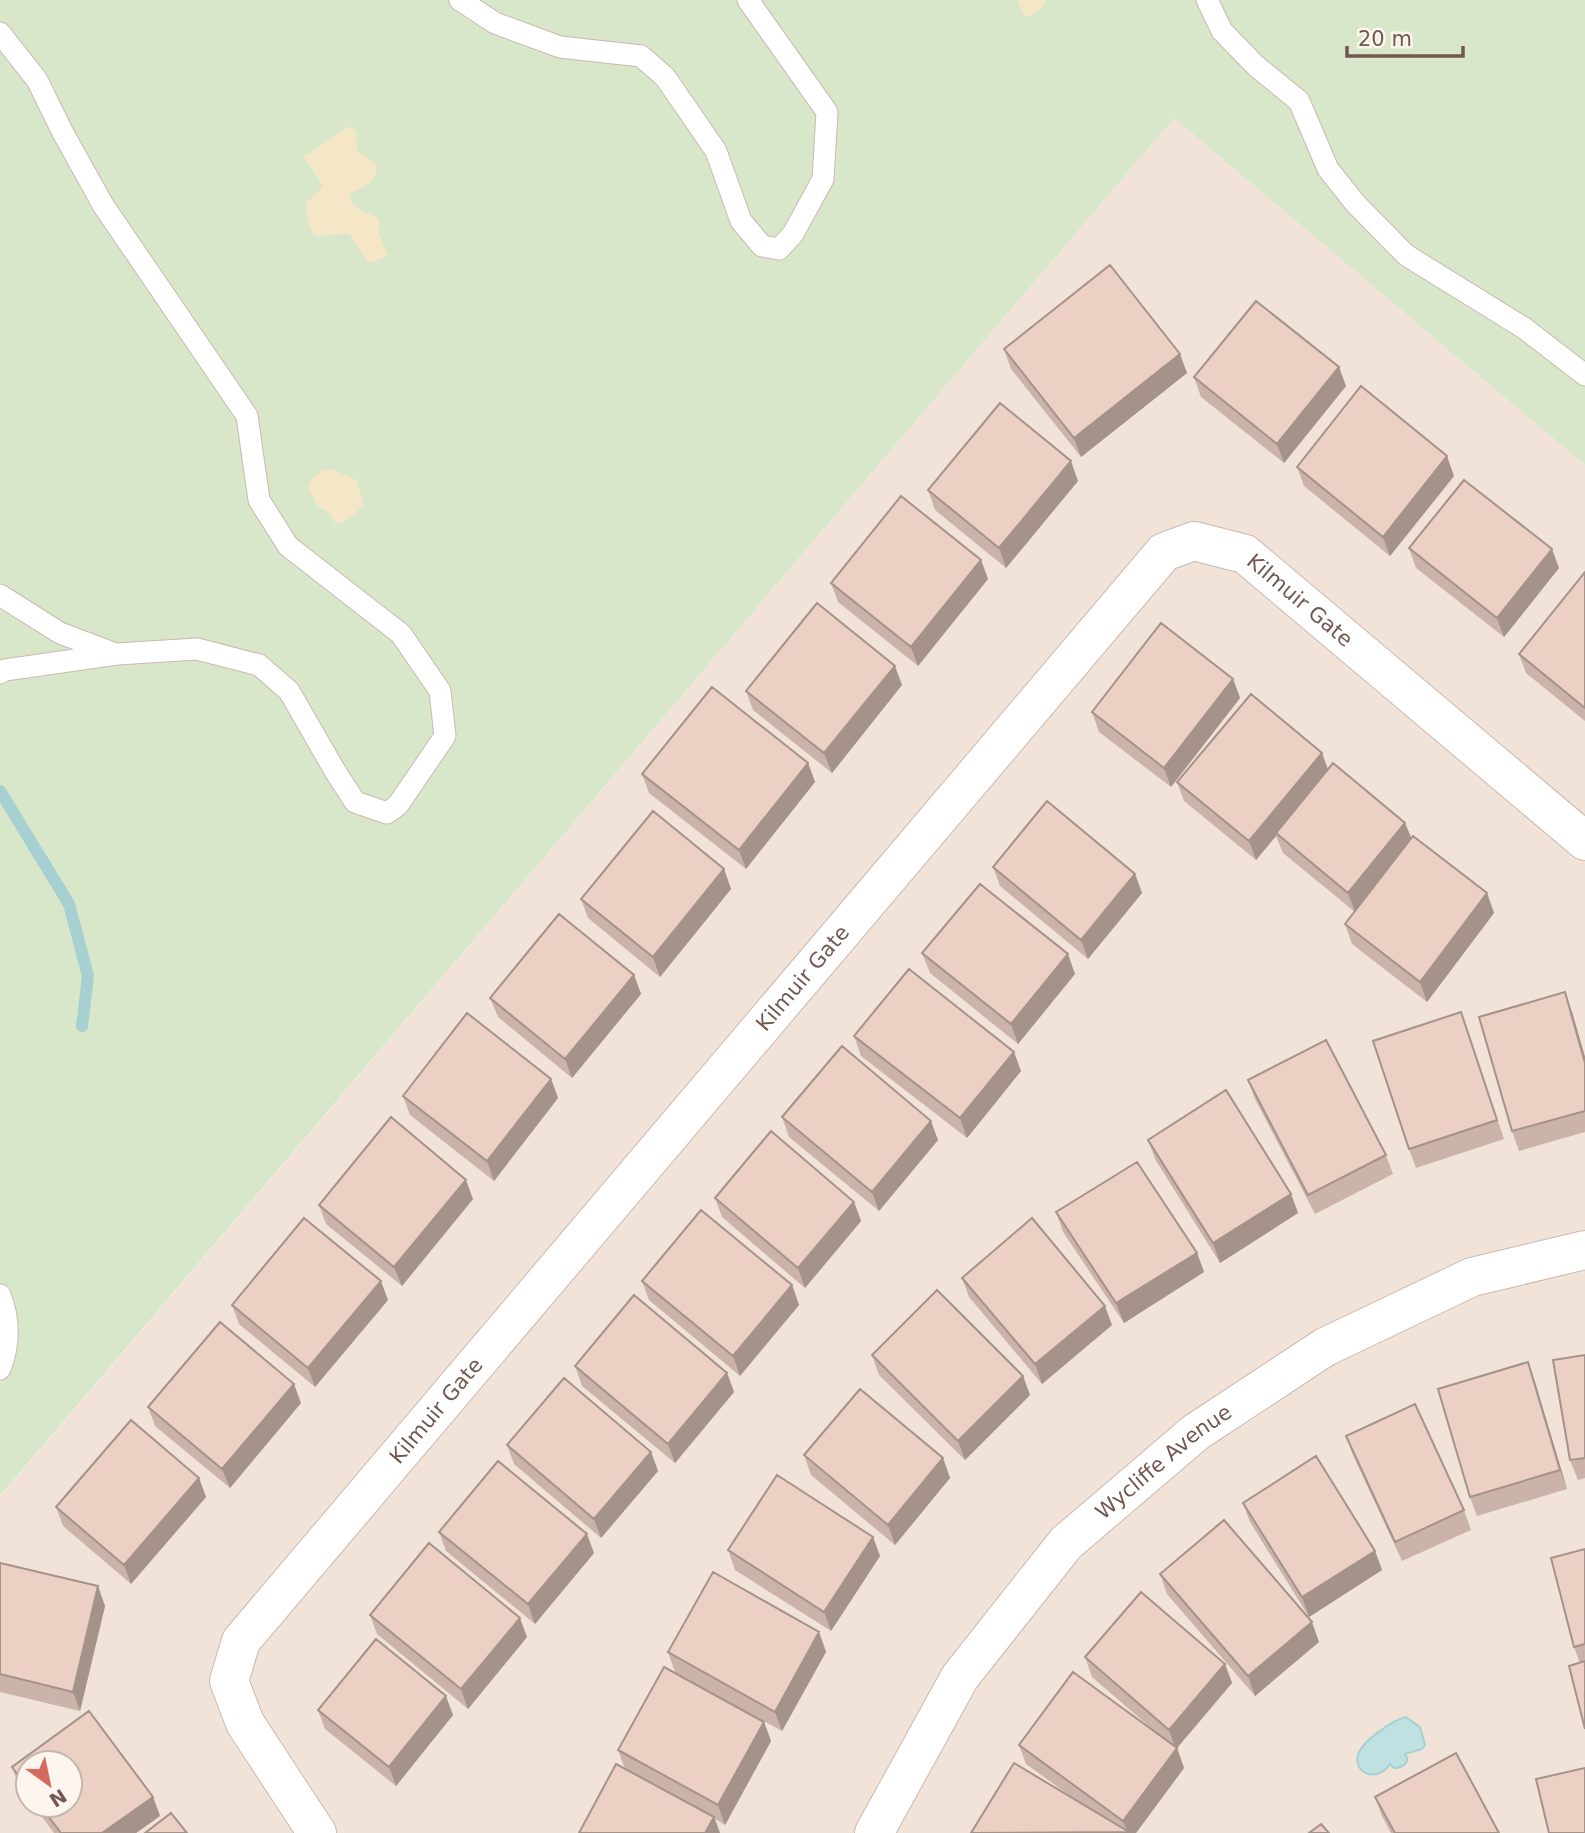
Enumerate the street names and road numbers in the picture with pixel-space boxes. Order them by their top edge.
street label: Kilmuir Gate [1242,549,1357,652]
street label: Kilmuir Gate [751,921,854,1036]
street label: Kilmuir Gate [385,1353,488,1468]
street label: Wycliffe Avenue [1091,1400,1236,1524]

